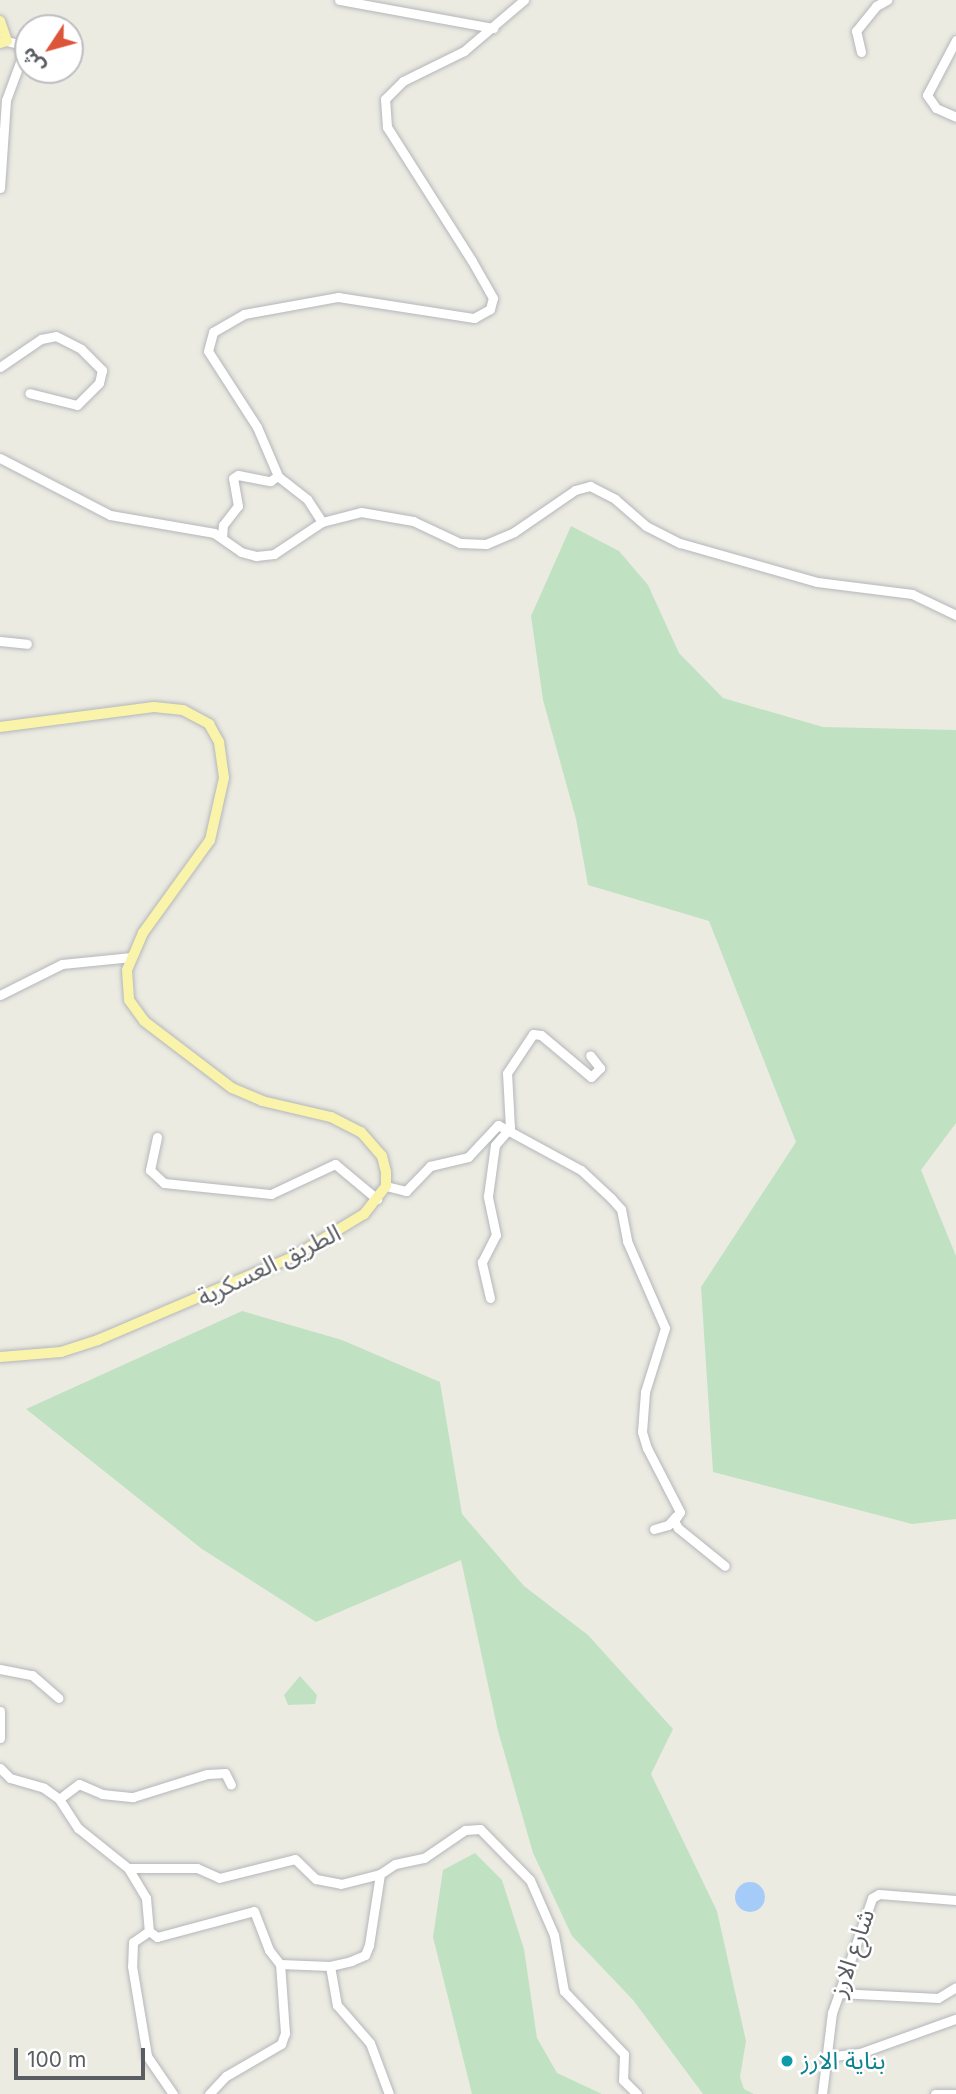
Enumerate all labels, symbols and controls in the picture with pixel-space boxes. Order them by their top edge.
north arrow [14,14,84,84]
text: ش [16,43,50,78]
street label: الطريق العسكرية [193,1218,345,1312]
street label: شارع الارز [824,1905,880,2001]
scale bar [18,2035,149,2078]
text: 100 m [27,2047,86,2072]
place label: بناية الارز [801,2047,886,2075]
marker: بناية الارز [779,2053,795,2069]

